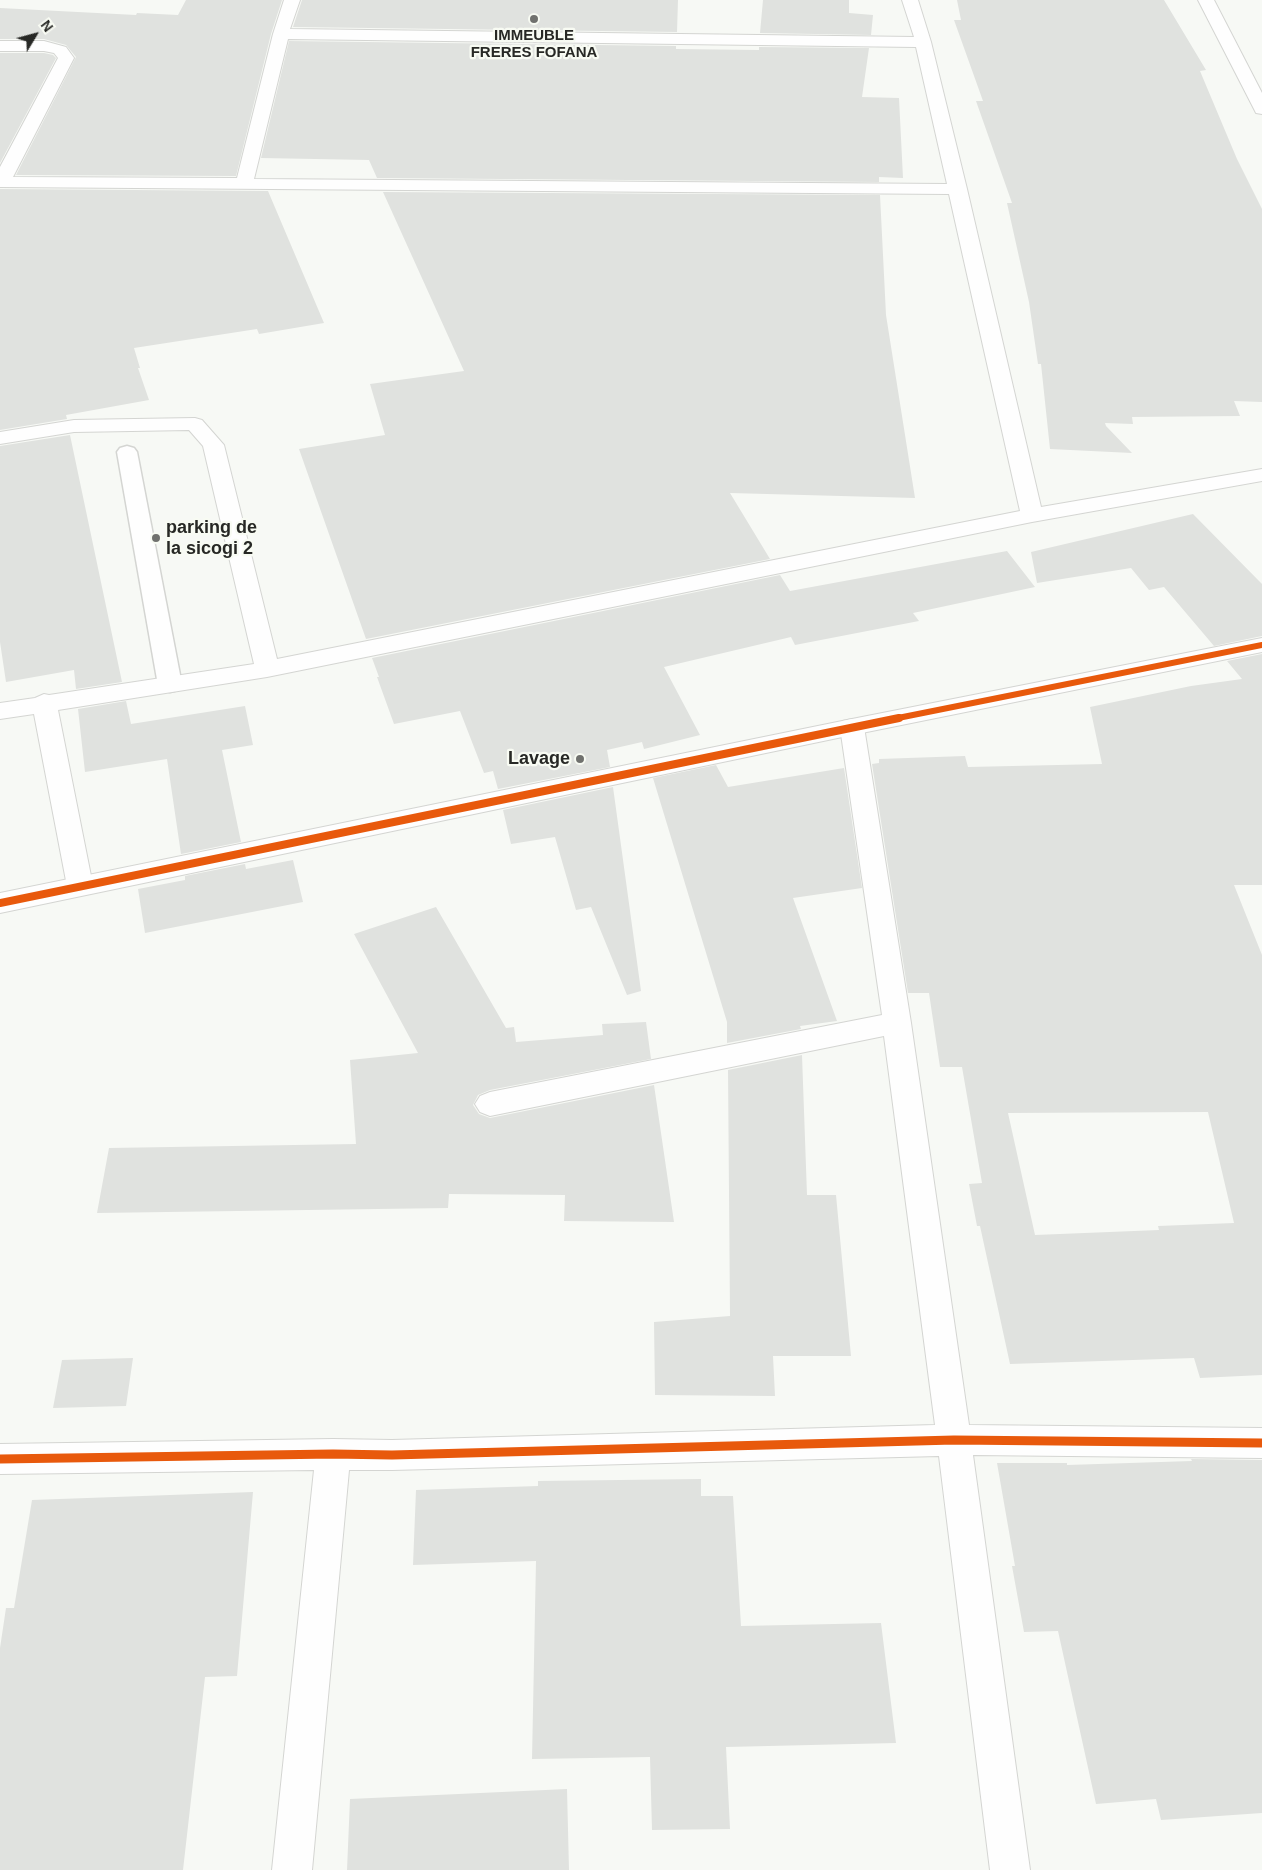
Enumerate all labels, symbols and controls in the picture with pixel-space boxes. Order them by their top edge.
north arrow [10,10,60,60]
marker: IMMEUBLE FRERES FOFANA [528,13,540,25]
text: N [38,17,56,35]
place label: IMMEUBLE FRERES FOFANA [471,27,597,62]
place label: parking de la sicogi 2 [166,517,257,560]
marker: parking de la sicogi 2 [150,532,162,544]
place label: Lavage [508,748,570,770]
marker: Lavage [574,753,586,765]

